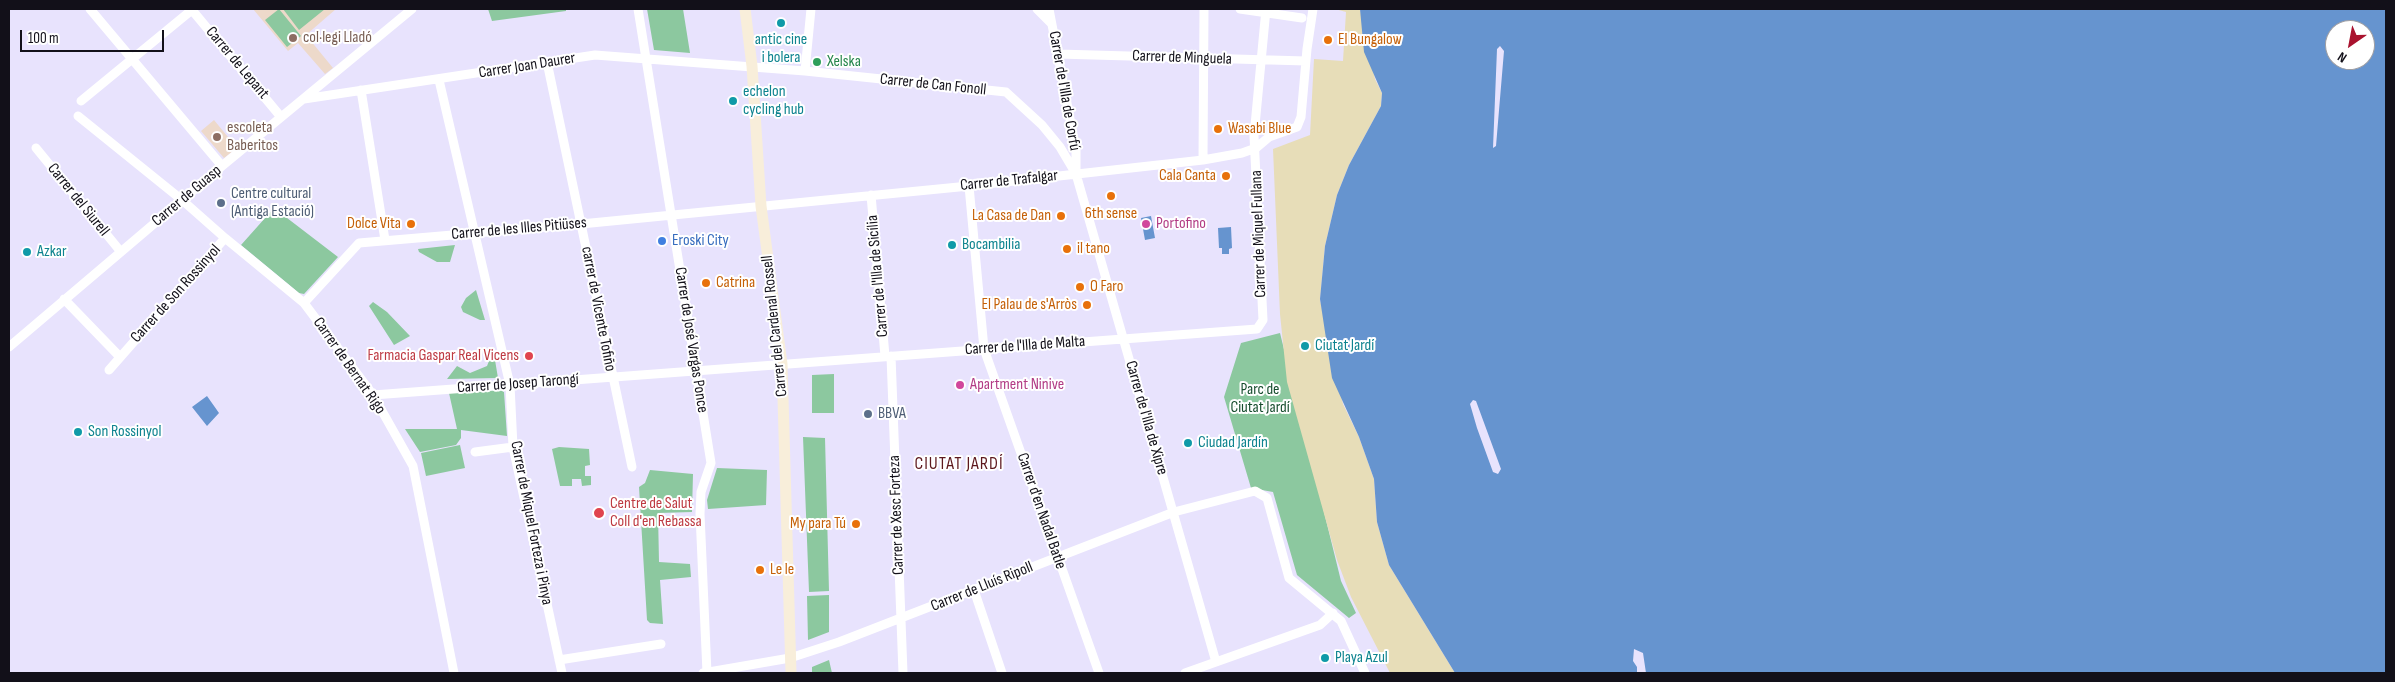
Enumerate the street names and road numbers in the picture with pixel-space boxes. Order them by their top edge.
street label: Carrer de Lepant [201,23,273,103]
street label: Carrer de l'Illa de Corfú [1044,30,1084,152]
street label: Carrer de Minguela [1132,47,1232,69]
street label: Carrer Joan Daurer [477,49,577,83]
street label: Carrer de Can Fonoll [879,70,987,100]
street label: Carrer del Siurell [43,160,113,240]
street label: Carrer de Guasp [148,161,226,231]
street label: Carrer de Trafalgar [959,166,1059,196]
street label: Carrer de Miquel Fullana [1247,170,1271,298]
street label: Carrer de les Illes Pitiüses [451,214,587,244]
street label: Carrer de l'Illa de Sicília [863,214,893,338]
street label: Carrer de Son Rossinyol [127,241,225,347]
street label: carrer de Vicente Tofiño [576,245,620,373]
street label: Carrer del Cardenal Rossell [758,254,792,398]
street label: Carrer de José Vargas Ponce [670,266,712,414]
street label: Carrer de Bernat Rigo [309,314,389,418]
street label: Carrer de l'Illa de Malta [964,332,1086,360]
street label: Carrer de l'Illa de Xipre [1121,359,1171,477]
street label: Carrer de Josep Tarongí [457,370,579,398]
street label: Carrer de Miquel Forteza i Pinya [506,439,556,607]
street label: Carrer d'en Nadal Batle [1012,450,1070,572]
street label: Carrer de Xesc Forteza [885,455,909,575]
street label: Carrer de Lluís Ripoll [928,558,1036,616]

